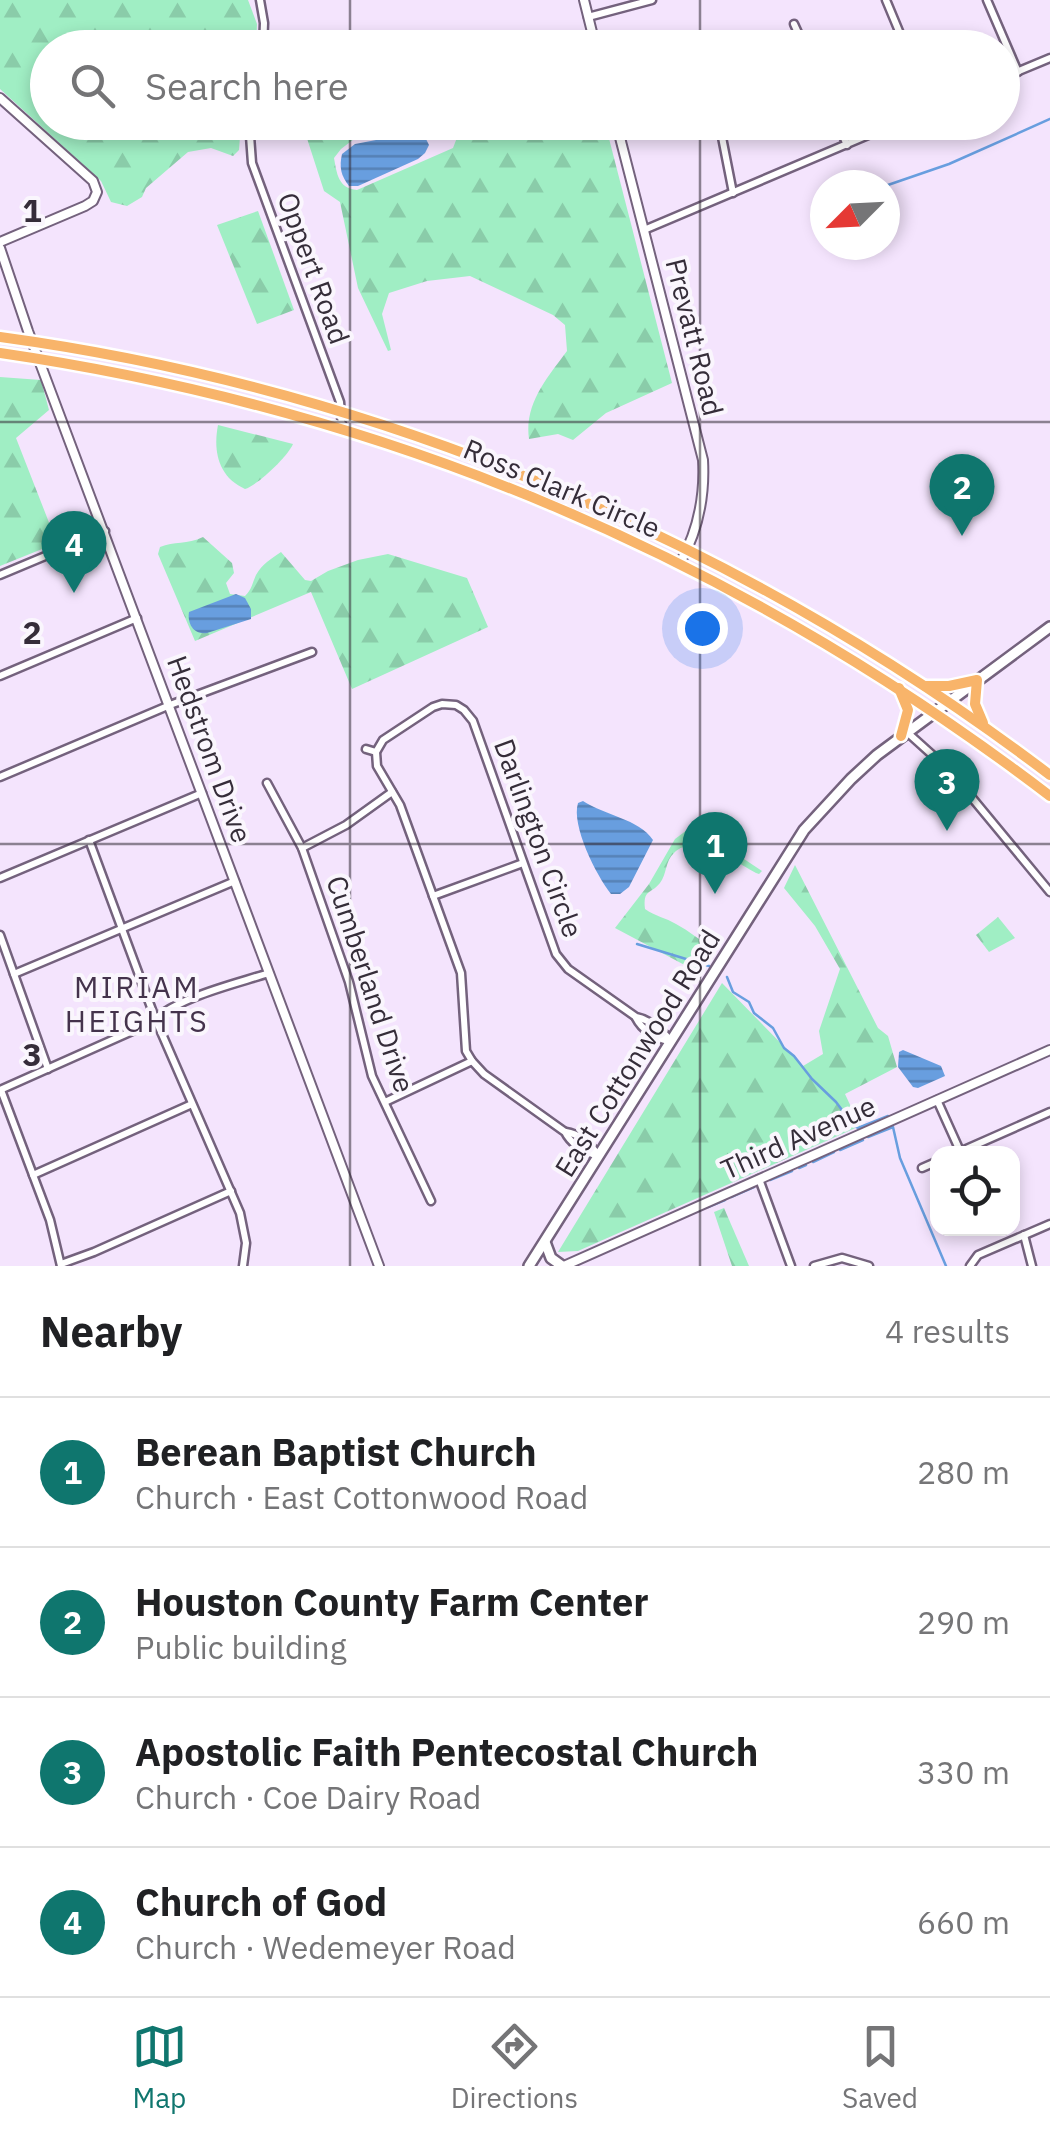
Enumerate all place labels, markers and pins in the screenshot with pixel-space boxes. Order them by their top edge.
pin: 2 [930,454,994,536]
pin: 4 [42,510,106,593]
pin: 3 [914,748,980,831]
pin: 1 [682,812,748,894]

